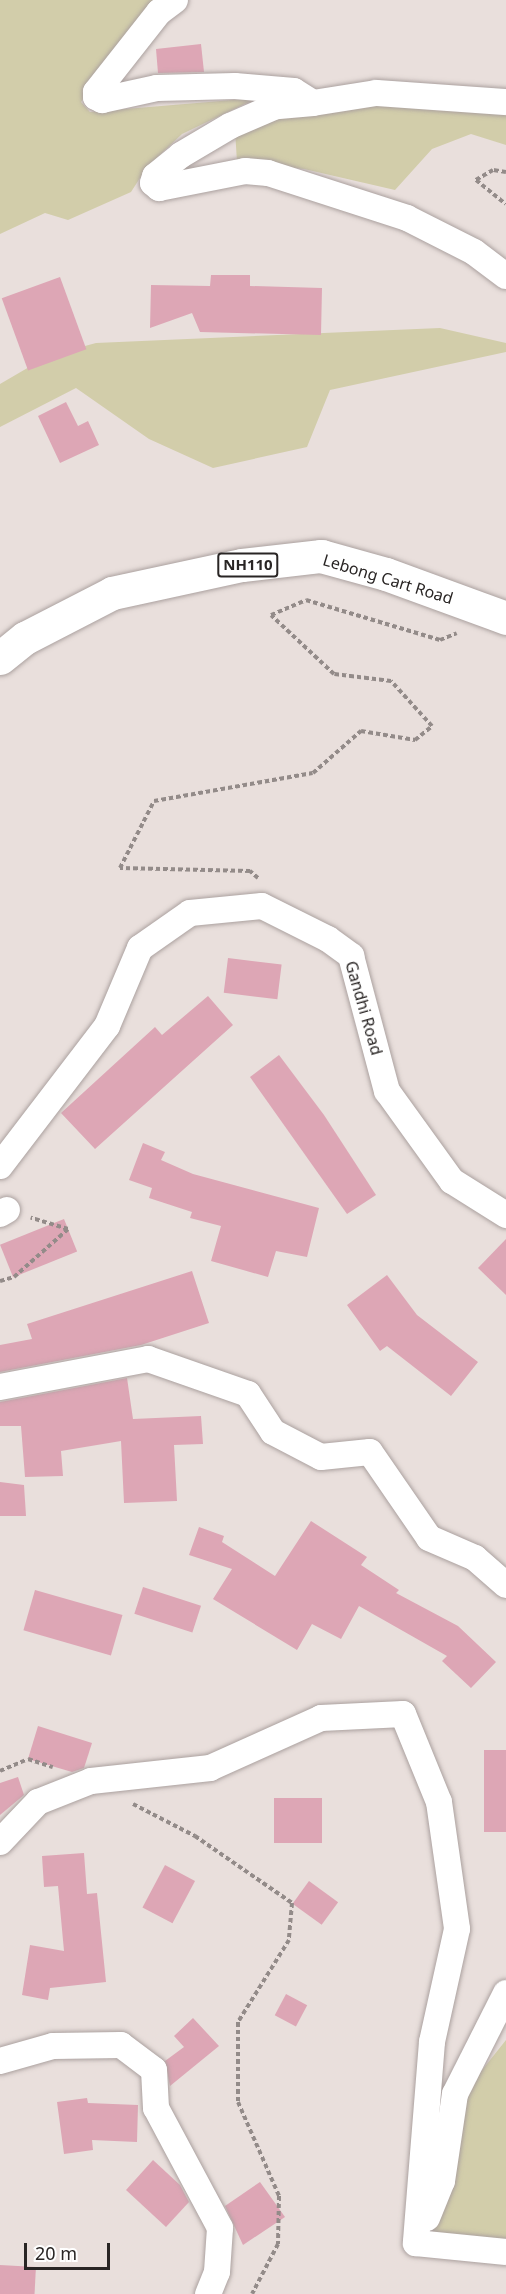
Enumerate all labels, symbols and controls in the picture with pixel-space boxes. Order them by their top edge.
street label: Lebong Cart Road [321,550,455,608]
road number: NH110 [216,553,280,577]
street label: Gandhi Road [341,959,387,1057]
scale bar [27,2231,112,2269]
text: 20 m [35,2241,77,2265]

